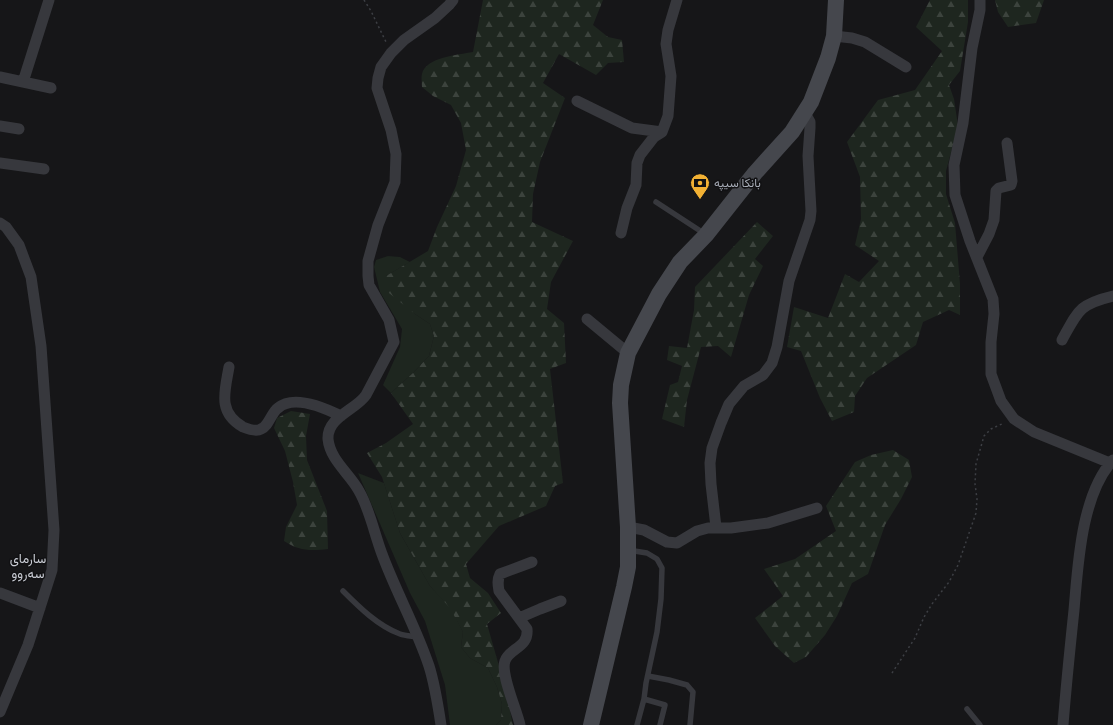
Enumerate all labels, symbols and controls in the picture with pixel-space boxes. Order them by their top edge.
bank icon: بانکا سیپە [689,172,711,200]
place label: بانکا سیپە [714,175,761,191]
district label: سارمای سەروو [10,550,46,582]

